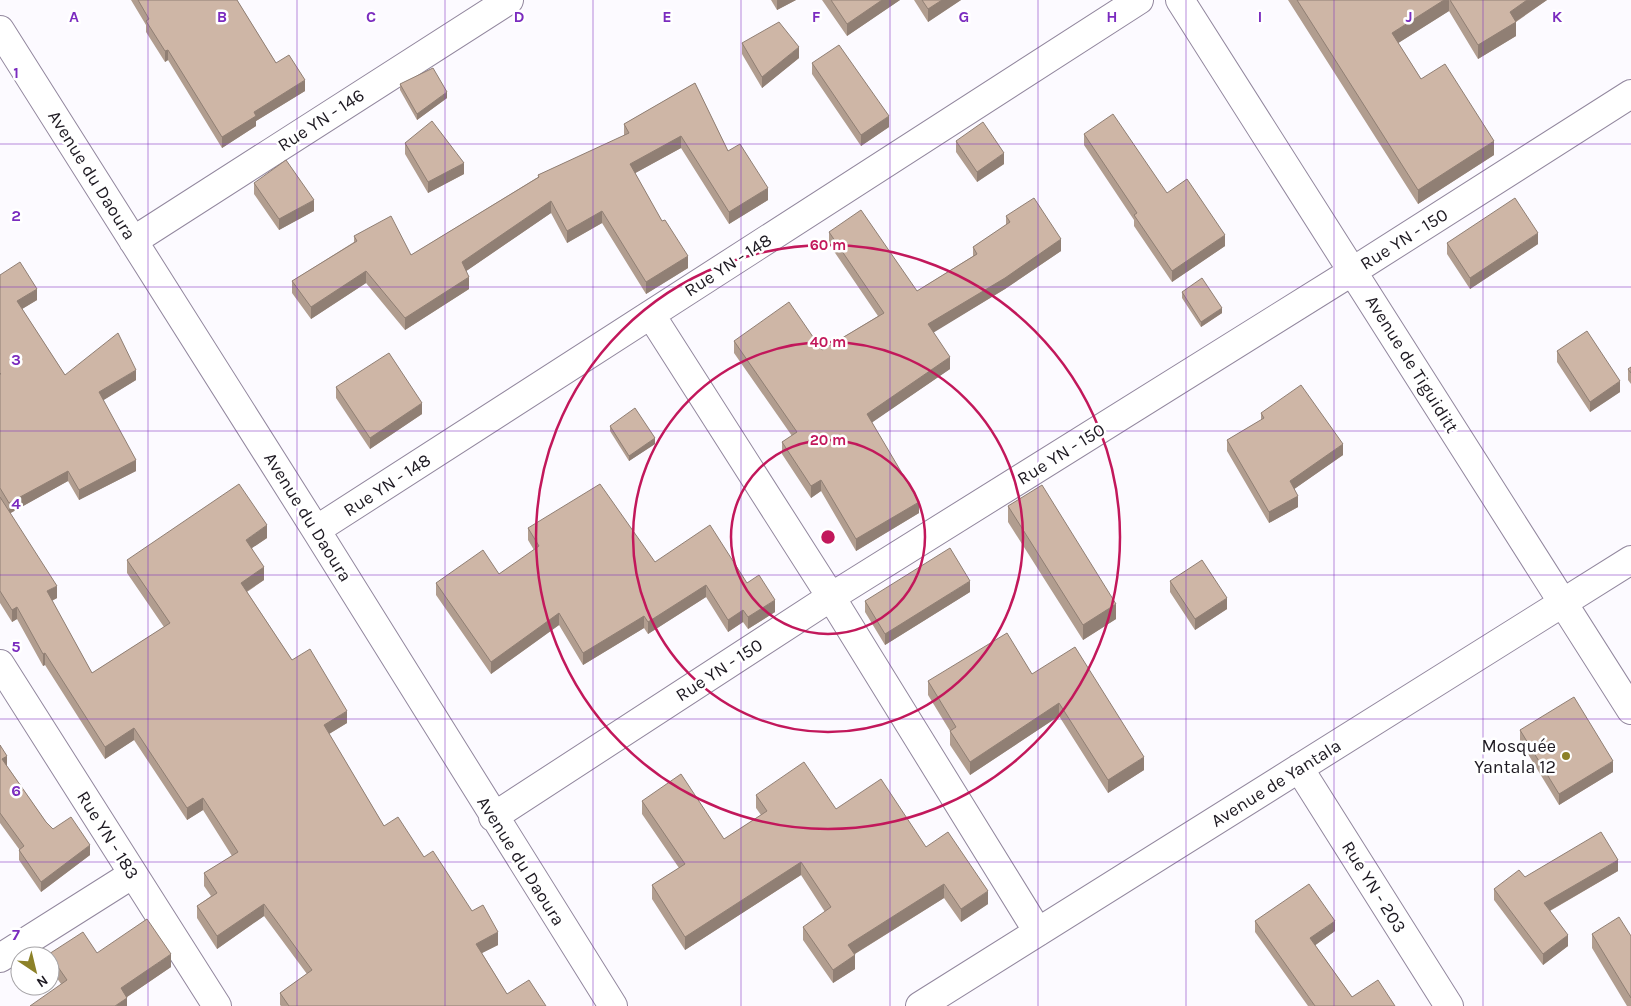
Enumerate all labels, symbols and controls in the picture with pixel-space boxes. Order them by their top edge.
text: A [69,7,79,26]
text: B [217,7,227,26]
text: C [366,7,376,26]
text: D [514,7,525,26]
text: E [662,7,672,26]
text: F [812,7,821,26]
text: G [959,7,969,26]
text: H [1106,7,1118,26]
text: I [1258,7,1262,26]
text: J [1405,7,1413,26]
text: K [1552,7,1563,26]
text: 1 [13,63,19,82]
street label: Rue YN - 146 [274,84,368,156]
street label: Avenue du Daoura [43,106,141,244]
street label: Rue YN - 150 [1356,203,1452,275]
text: 2 [11,206,21,225]
street label: Rue YN - 148 [680,229,776,301]
text: 60 m [810,236,846,254]
street label: Avenue de Tiguiditt [1361,291,1463,437]
text: 40 m [810,333,846,351]
text: 3 [11,350,21,369]
street label: Rue YN - 150 [1013,418,1109,490]
text: 20 m [810,431,846,449]
street label: Avenue du Daoura [259,448,357,586]
street label: Rue YN - 148 [339,449,435,521]
text: 4 [11,494,21,513]
centre of rings [819,528,837,546]
street label: Rue YN - 150 [671,634,767,706]
text: 5 [11,637,21,656]
street label: Avenue de Yantala [1207,734,1345,832]
place label: Mosquée Yantala 12 [1474,735,1556,778]
marker: Mosquée Yantala 12 [1560,750,1572,762]
text: 6 [11,781,21,800]
street label: Rue YN - 183 [72,787,144,883]
street label: Avenue du Daoura [472,792,570,930]
street label: Rue YN - 203 [1337,837,1411,937]
text: 7 [12,925,20,944]
north arrow [10,946,60,996]
text: N [33,971,51,991]

